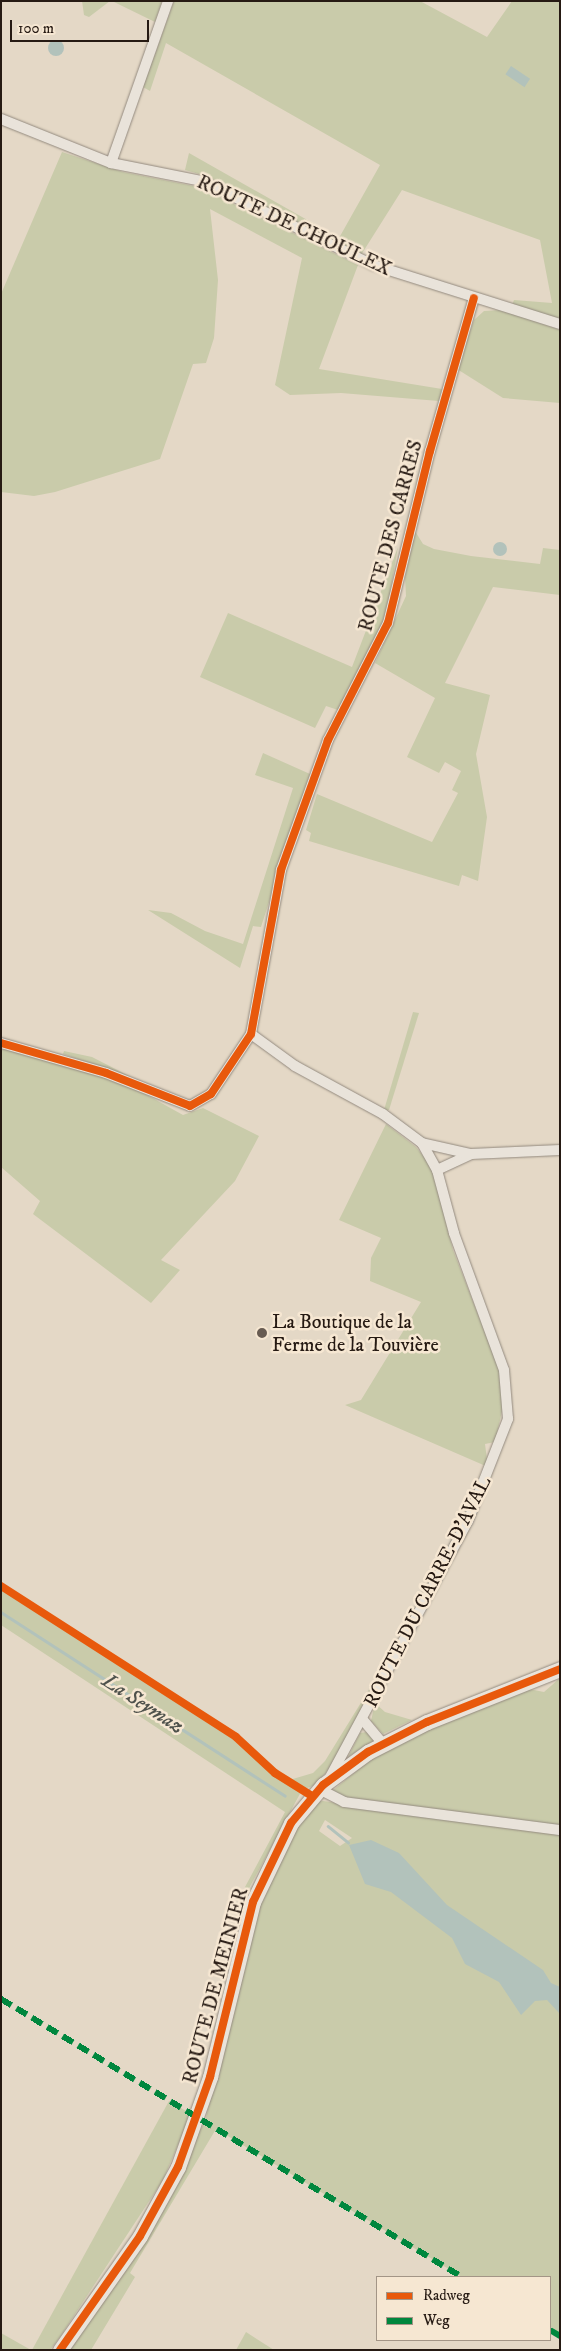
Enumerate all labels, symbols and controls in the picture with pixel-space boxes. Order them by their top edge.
scale bar [12,10,151,42]
text: 100 m [18,19,54,38]
street label: ROUTE DE CHOULEX [193,170,395,282]
street label: ROUTE DES CARRES [354,438,428,634]
place label: La Boutique de la Ferme de la Touvière [272,1310,439,1357]
marker: La Boutique de la Ferme de la Touvière [256,1327,268,1339]
street label: ROUTE DU CARRE-D'AVAL [359,1472,497,1712]
water label: La Seymaz [97,1668,189,1740]
street label: ROUTE DE MEINIER [178,1885,254,2087]
legend [376,2276,551,2341]
text: Radweg [423,2286,470,2305]
text: Weg [423,2311,450,2330]

